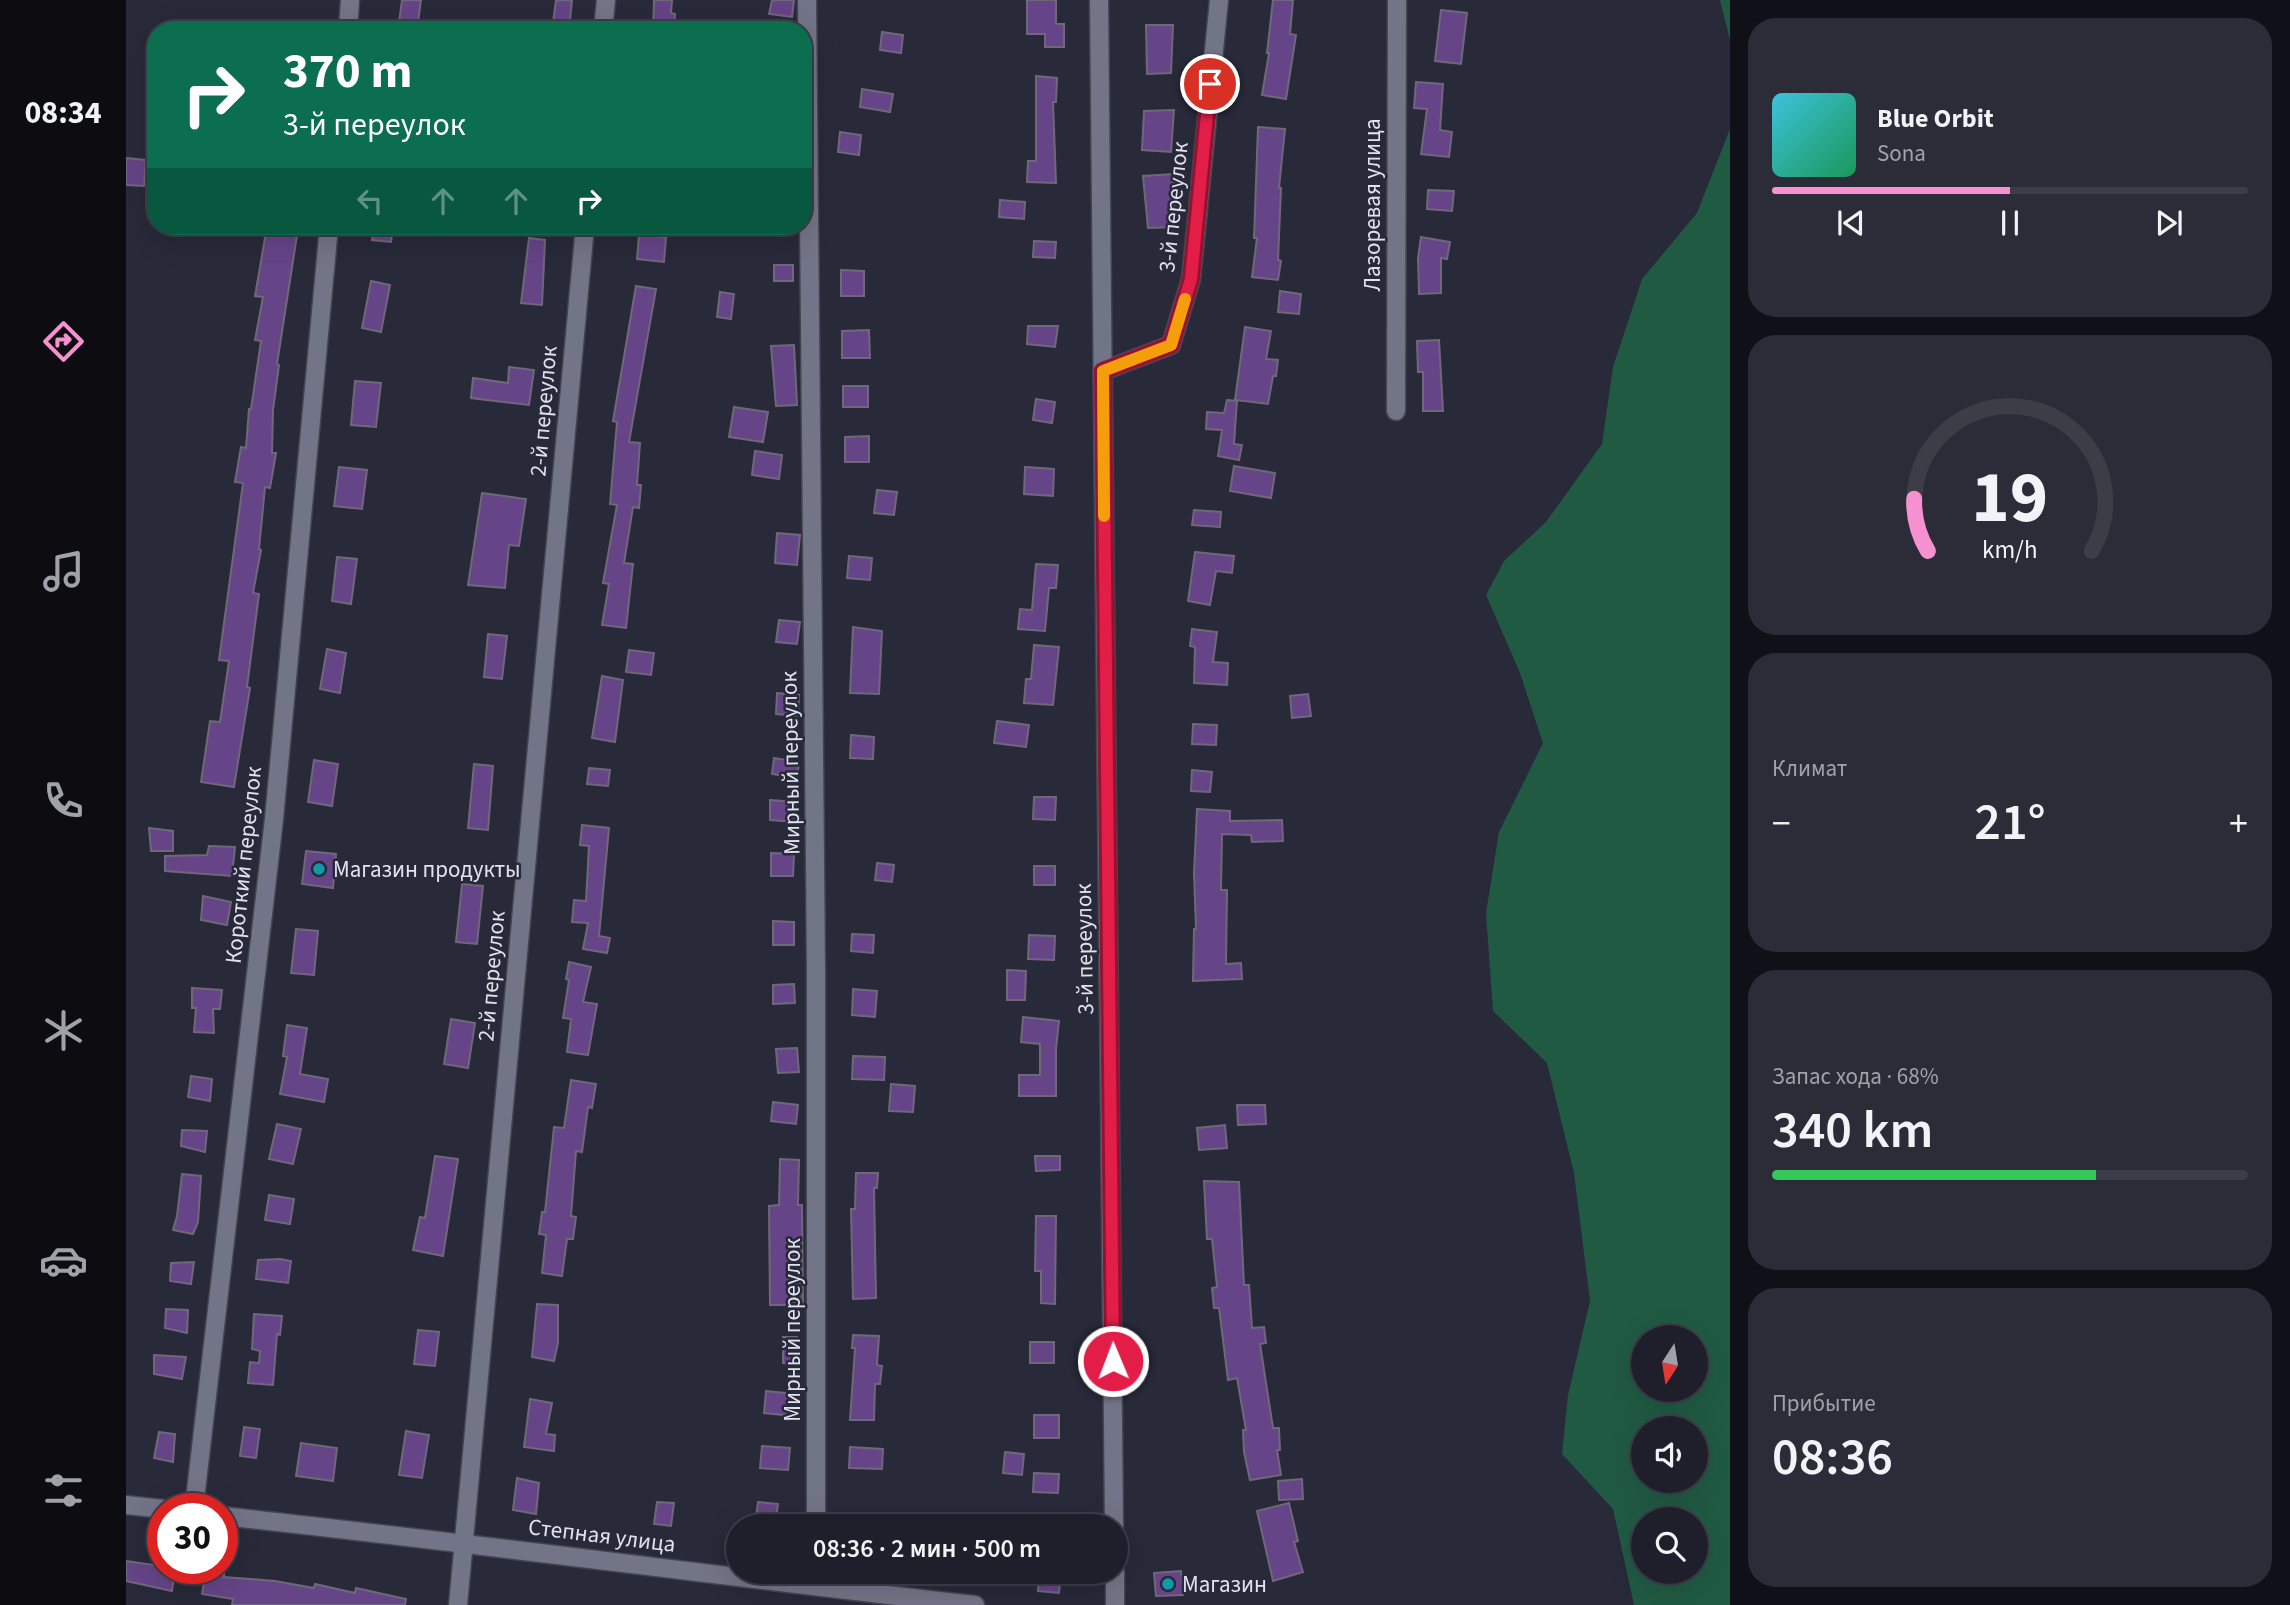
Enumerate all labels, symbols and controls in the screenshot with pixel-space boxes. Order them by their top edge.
text: 370 m [283,37,412,107]
icon: right [168,49,259,140]
pin [1180,54,1240,114]
icon: arrive [1191,65,1229,103]
text: 08:34 [24,90,102,136]
text: Blue Orbit [1877,100,1994,137]
text: 3-й переулок [283,102,466,148]
street label: Лазоревая улица [1356,118,1389,292]
text: Sona [1877,137,1926,170]
street label: 3-й переулок [1150,139,1197,274]
icon: left [351,182,389,220]
icon: ahead [424,182,462,220]
icon: ahead [497,182,535,220]
icon: right [570,182,608,220]
icon: previous [1832,204,1870,242]
icon: pause [1991,204,2029,242]
icon: next [2150,204,2188,242]
icon: directions [39,317,88,366]
street label: 2-й переулок [521,344,566,478]
text: 19 [1972,447,2048,551]
text: km/h [1982,532,2038,568]
icon: music [39,547,88,596]
street label: Мирный переулок [772,670,809,855]
text: Климат [1772,752,1847,785]
street label: Короткий переулок [217,764,270,965]
icon: phone [39,776,88,825]
text: 21° [1974,786,2046,860]
text: − [1772,797,1791,851]
text: + [2229,797,2248,851]
place label: Магазин продукты [333,853,521,886]
marker: Магазин продукты [311,861,327,877]
street label: 3-й переулок [1067,882,1102,1015]
street label: 2-й переулок [469,909,514,1043]
icon: climate [39,1006,88,1055]
text: Запас хода · 68% [1772,1060,1939,1093]
text: 340 km [1772,1094,1933,1168]
icon: car [39,1236,88,1285]
street label: Мирный переулок [776,1238,809,1422]
position arrow [1076,1324,1150,1398]
north arrow [1631,1325,1708,1402]
map controls [1631,1325,1708,1584]
text: Прибытие [1772,1387,1876,1420]
button: sound [1631,1416,1708,1493]
text: 08:36 [1772,1421,1893,1495]
icon: filters [39,1466,88,1515]
speed limit sign: 30 [147,1493,238,1584]
button: search [1631,1507,1708,1584]
street label: Степная улица [526,1510,677,1561]
text: 08:36 · 2 мин · 500 m [813,1530,1041,1567]
place label: Магазин [1182,1568,1267,1601]
marker: Магазин [1160,1576,1176,1592]

